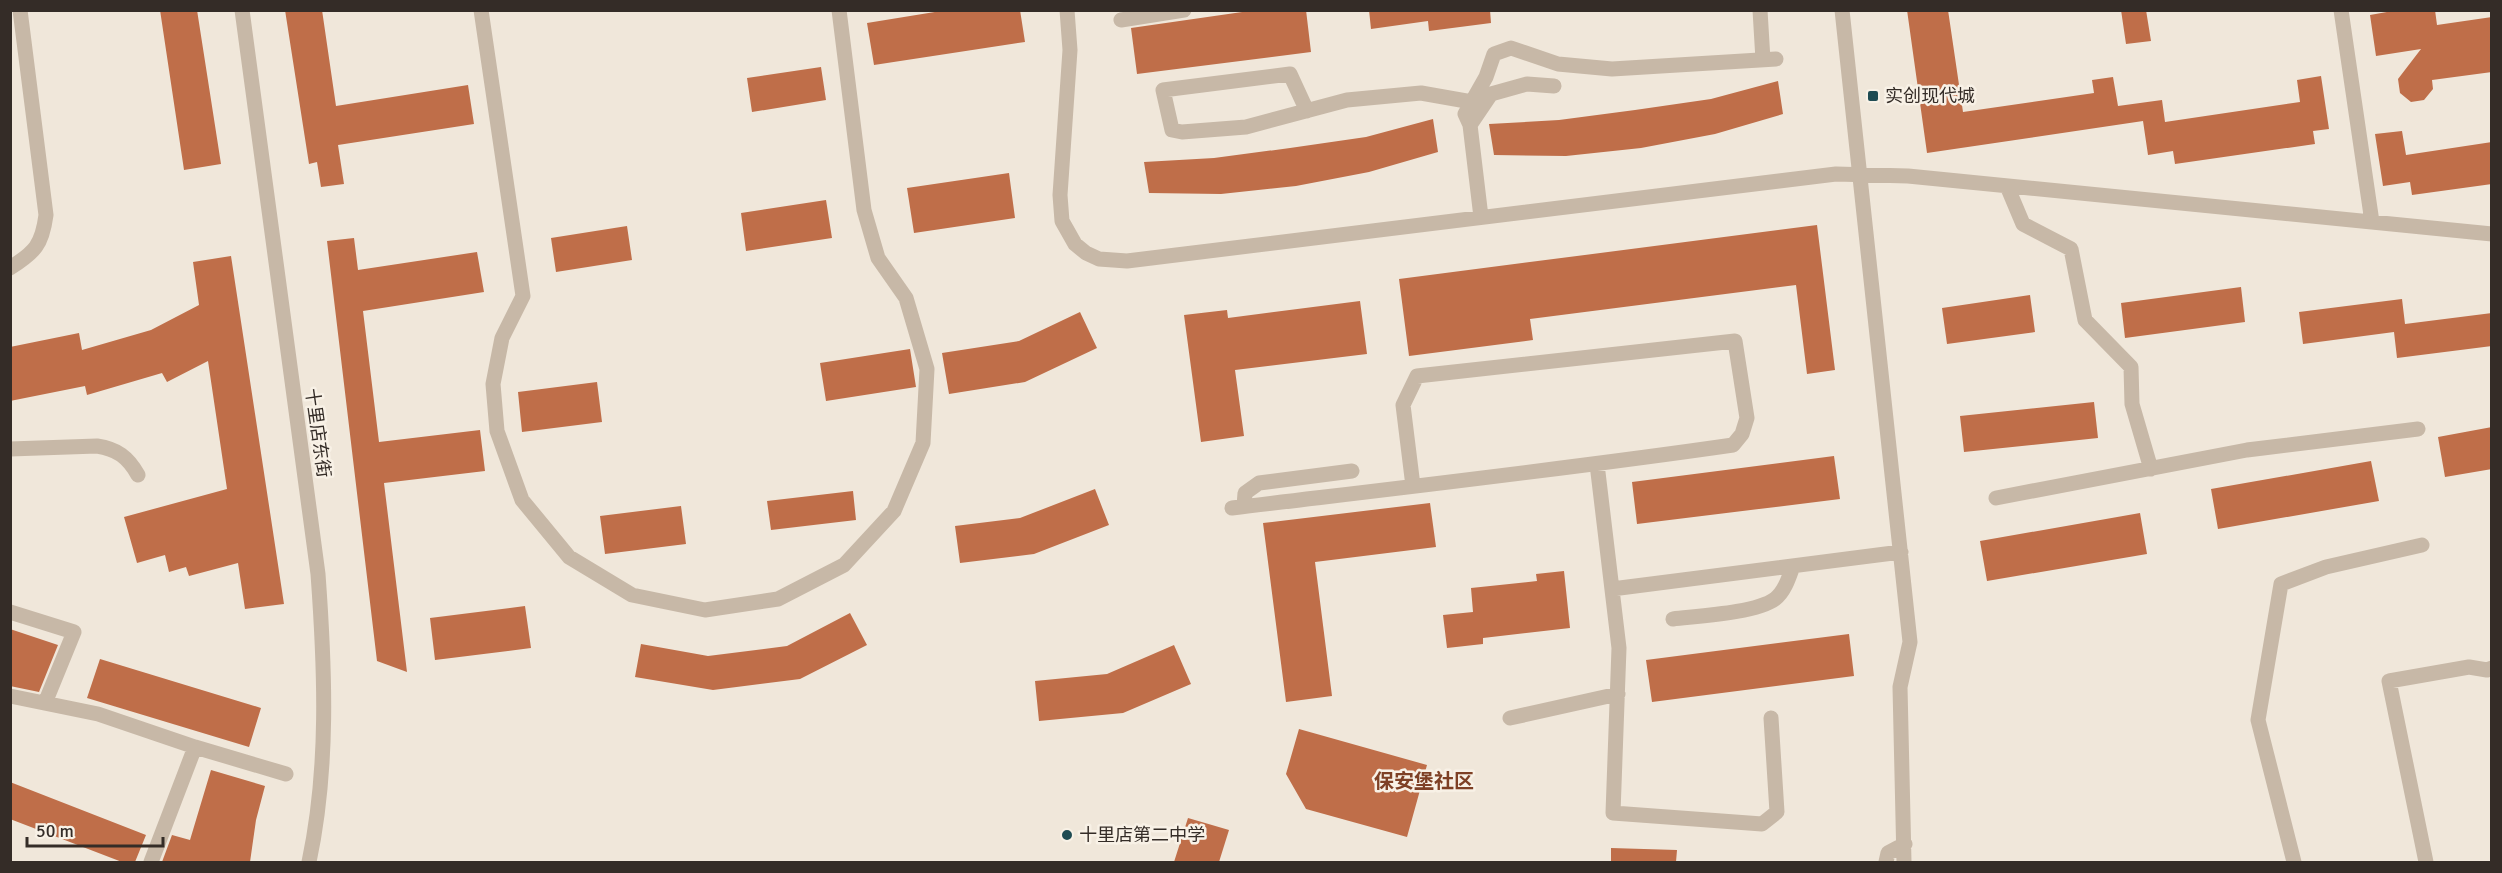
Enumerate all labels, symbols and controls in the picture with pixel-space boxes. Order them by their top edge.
place label: 实创现代城 [1885,85,1975,107]
marker: 实创现代城 [1866,89,1880,103]
street label: 十里店东街 [301,387,335,479]
district label: 保安堡社区 [1374,769,1474,794]
scale bar [27,810,164,848]
text: 50 m [36,820,74,842]
place label: 十里店第二中学 [1079,824,1205,846]
marker: 十里店第二中学 [1060,828,1074,842]

